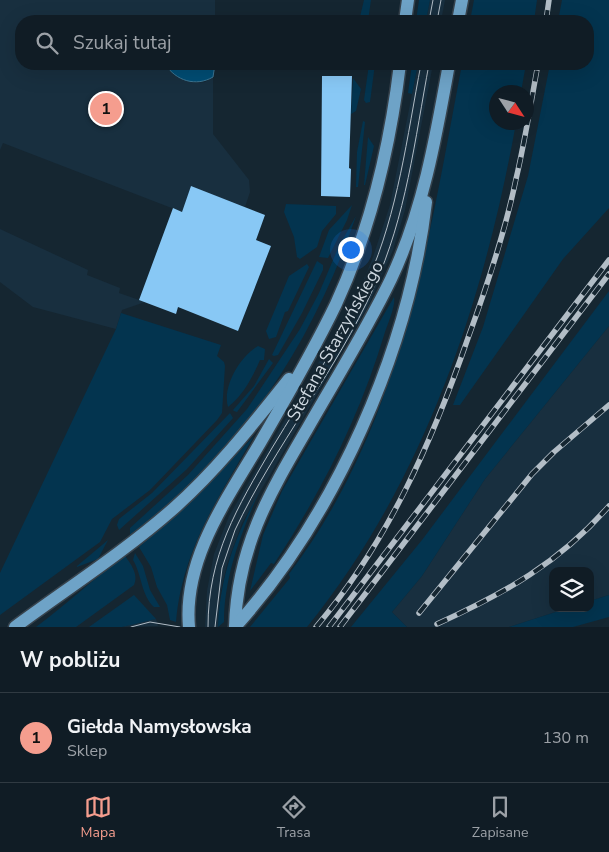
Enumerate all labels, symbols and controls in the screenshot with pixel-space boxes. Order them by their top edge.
search box [15,15,594,70]
icon: search [33,29,61,57]
text: Szukaj tutaj [73,30,172,56]
north arrow [489,85,534,130]
pin: 1 [90,90,122,128]
your location [338,237,364,263]
street label: Stefana Starzyńskiego [281,257,389,425]
map controls [549,567,594,612]
button: layers [549,567,594,612]
text: W pobliżu [20,646,121,674]
text: Giełda Namysłowska [67,714,252,740]
text: 1 [31,727,41,749]
text: 130 m [542,727,589,749]
text: Sklep [67,740,107,762]
tab: Mapa [81,793,116,842]
tab: Trasa [277,793,311,842]
tab: Zapisane [472,793,528,842]

